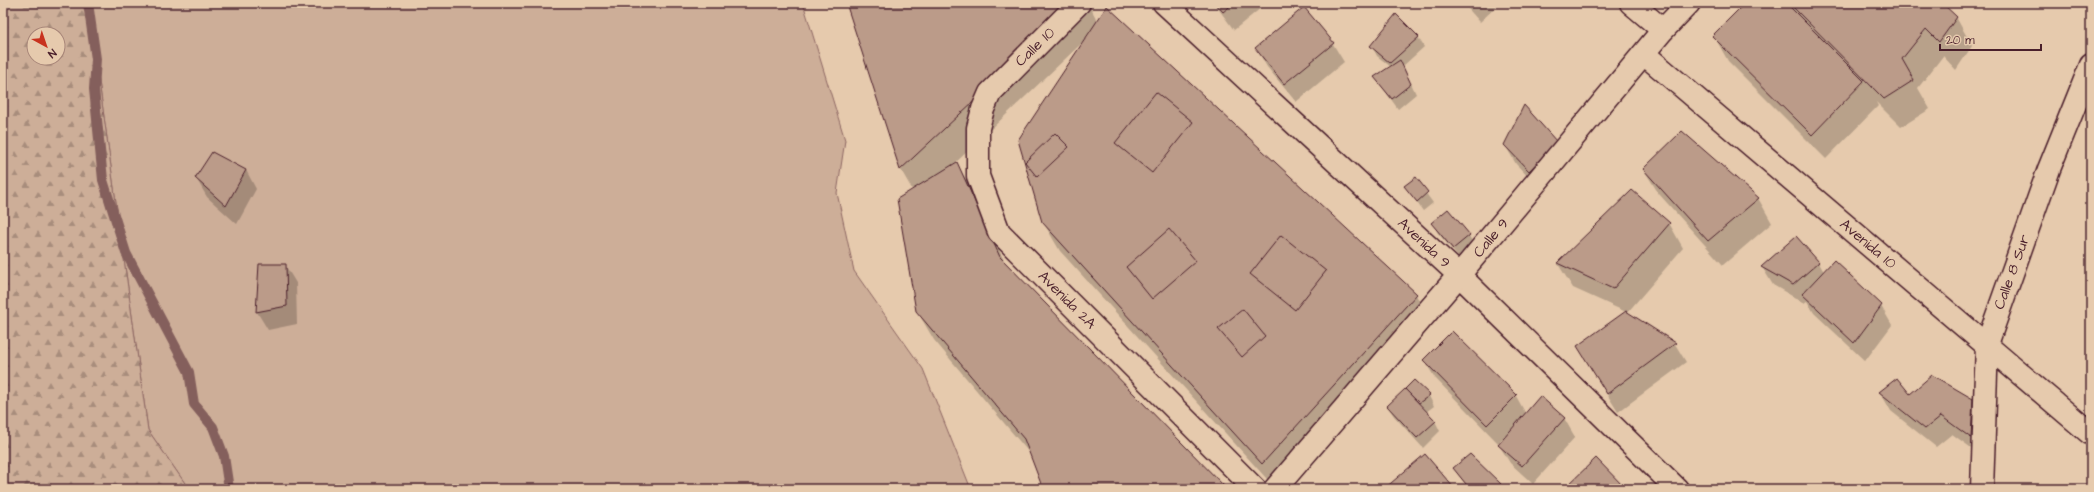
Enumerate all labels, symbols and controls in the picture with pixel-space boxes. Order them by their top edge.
street label: Calle 10 [1010,22,1060,71]
north arrow [26,26,66,66]
scale bar [1940,26,2041,52]
text: 20 m [1946,32,1975,49]
text: N [45,45,60,61]
street label: Avenida 9 [1393,213,1455,273]
street label: Calle 9 [1468,214,1514,262]
street label: Avenida 10 [1835,214,1901,274]
street label: Calle 8 Sur [1989,232,2035,312]
street label: Avenida 2A [1033,266,1101,334]

